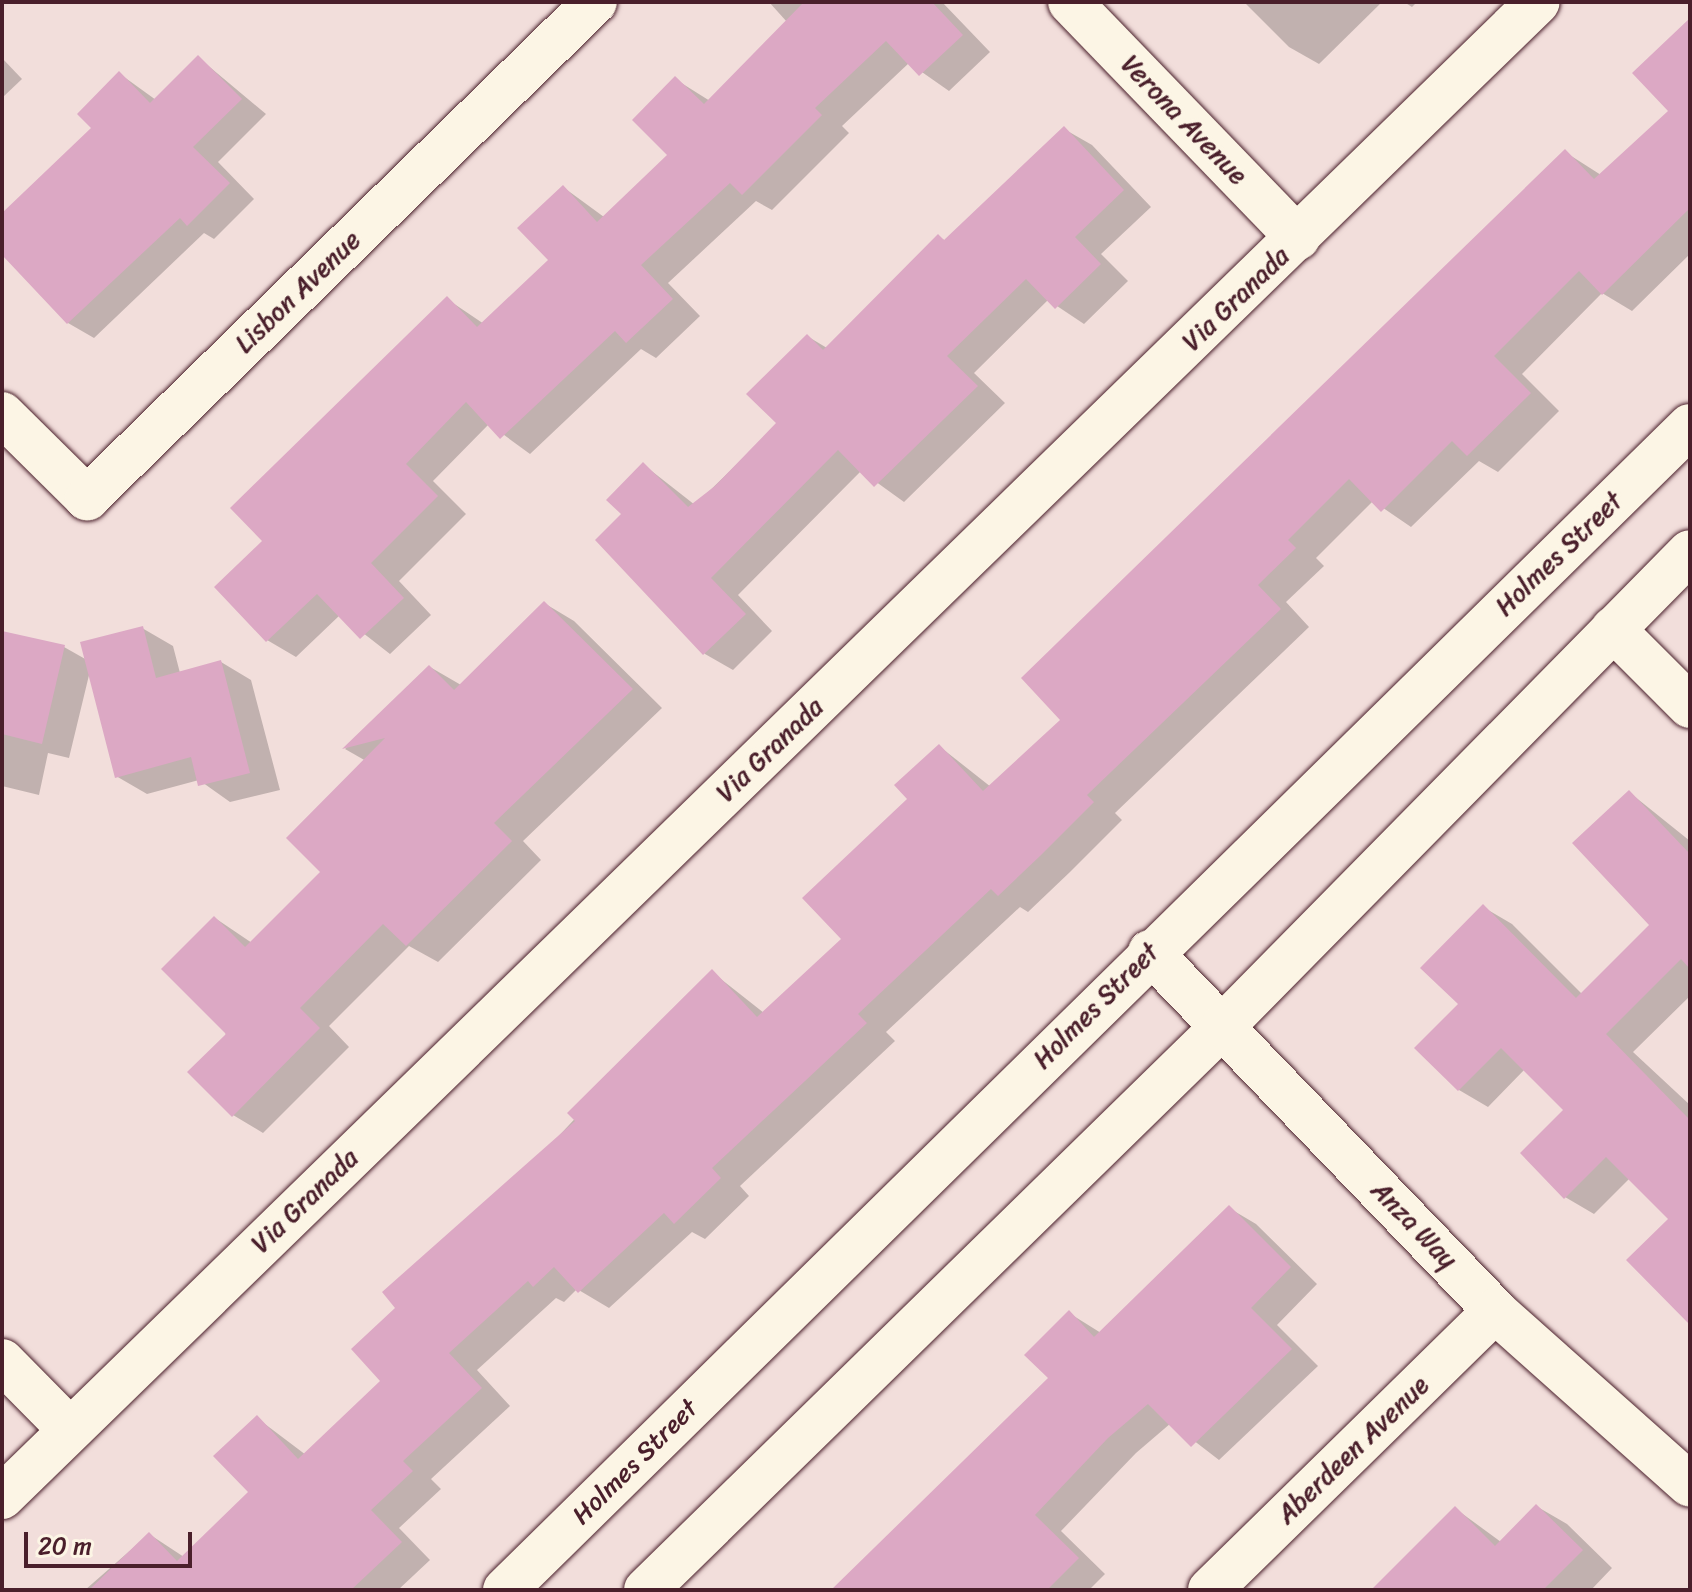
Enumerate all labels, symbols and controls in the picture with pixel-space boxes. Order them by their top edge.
street label: Verona Avenue [1115,49,1253,191]
street label: Lisbon Avenue [229,224,367,360]
street label: Via Granada [1176,240,1296,358]
street label: Holmes Street [1489,485,1629,623]
street label: Via Granada [710,691,830,809]
street label: Holmes Street [1027,937,1165,1075]
street label: Via Granada [245,1142,365,1260]
street label: Anza Way [1365,1175,1463,1275]
street label: Aberdeen Avenue [1271,1370,1435,1530]
street label: Holmes Street [566,1393,704,1531]
scale bar [28,1516,196,1566]
text: 20 m [38,1525,92,1567]

